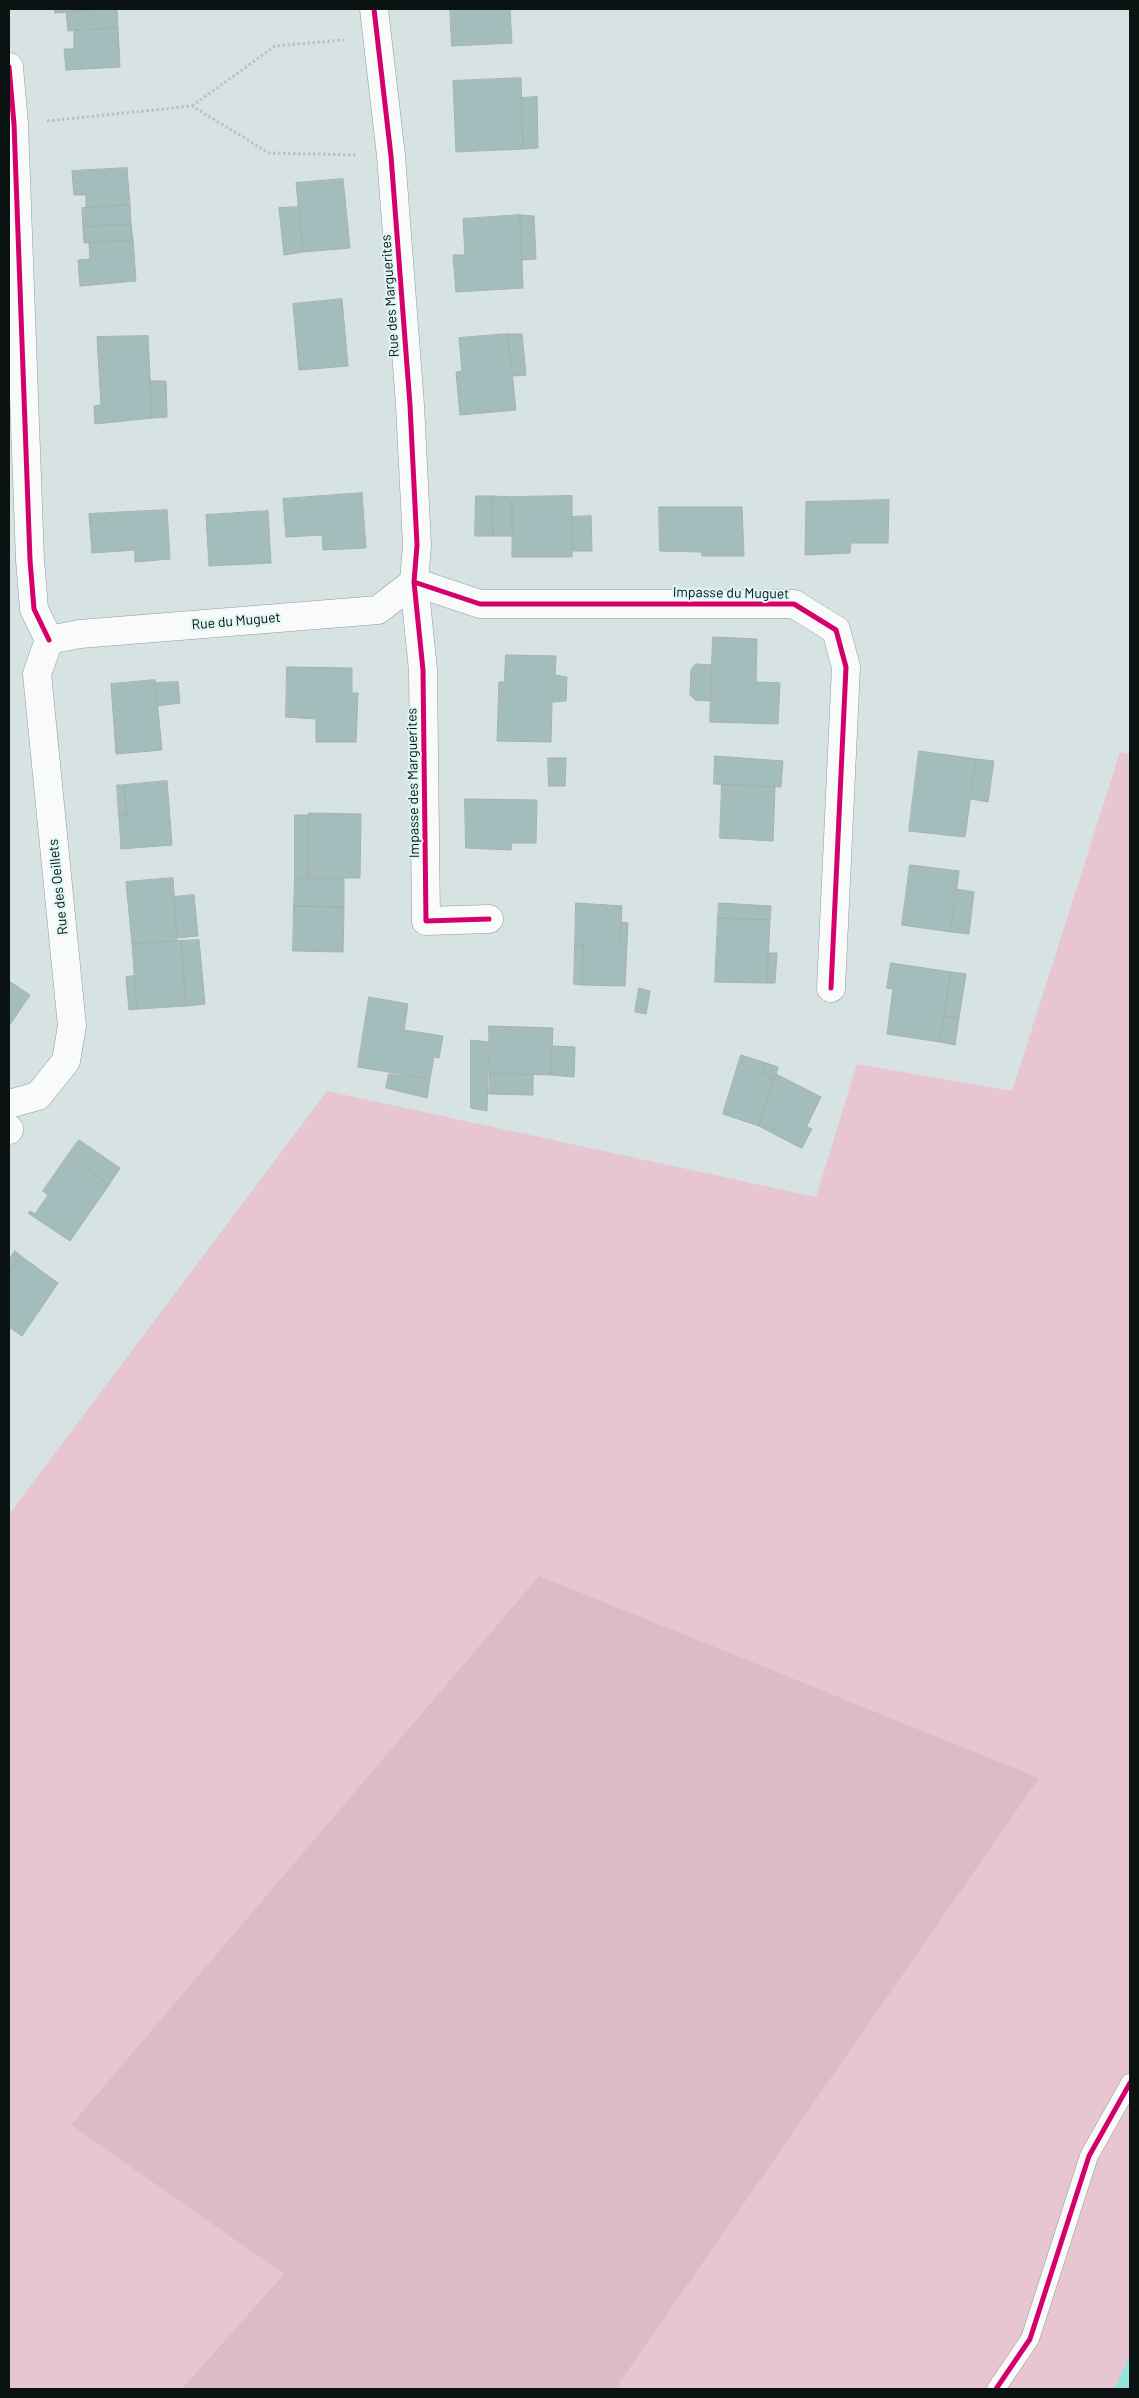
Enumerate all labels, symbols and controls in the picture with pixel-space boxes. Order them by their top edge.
street label: Rue des Marguerites [377,234,403,358]
street label: Impasse du Muguet [673,584,789,602]
street label: Rue du Muguet [191,609,281,633]
street label: Impasse des Marguerites [403,708,423,858]
street label: Rue des Oeillets [45,838,71,936]

